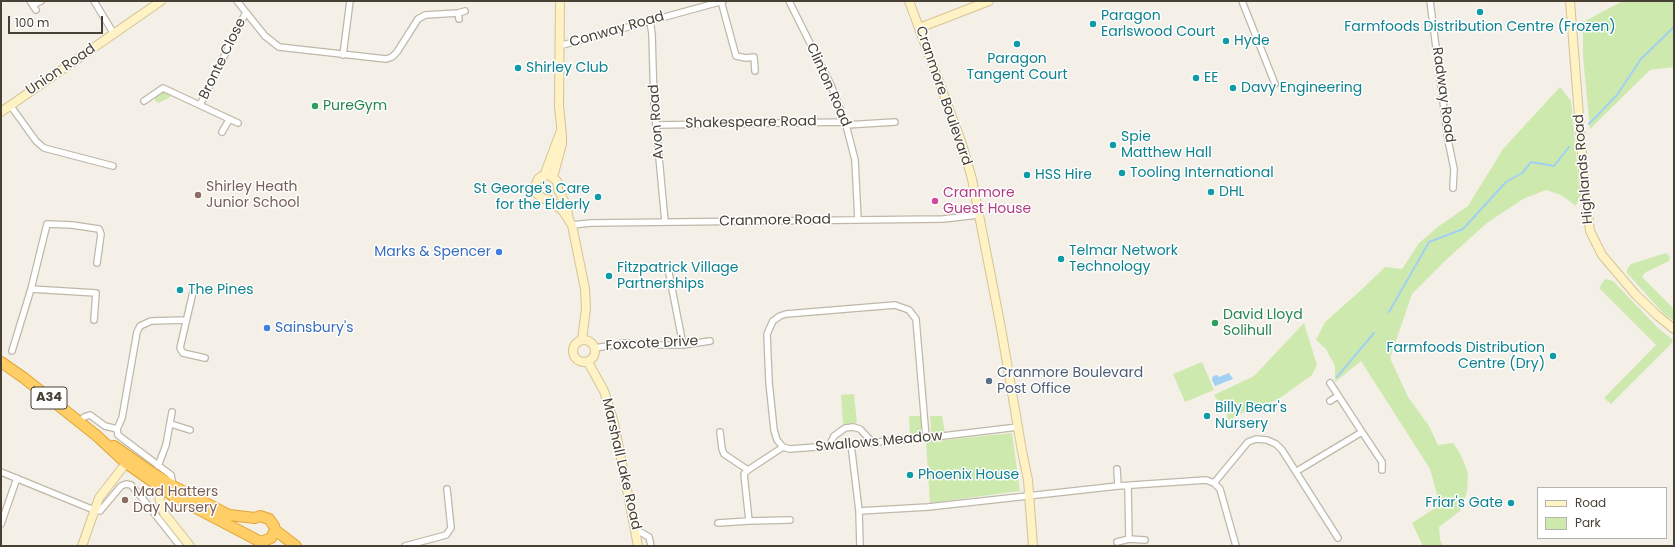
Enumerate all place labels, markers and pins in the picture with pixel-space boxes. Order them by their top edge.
marker: Farmfoods Distribution Centre (Frozen) [1475,7,1485,17]
place label: Paragon Earlswood Court [1101,8,1215,40]
marker: Paragon Earlswood Court [1088,19,1098,29]
place label: Farmfoods Distribution Centre (Frozen) [1344,19,1616,35]
place label: Hyde [1234,33,1270,49]
marker: Hyde [1221,36,1231,46]
marker: Paragon Tangent Court [1012,39,1022,49]
place label: Paragon Tangent Court [967,51,1067,84]
place label: Shirley Club [526,60,608,76]
marker: Shirley Club [513,63,523,73]
place label: EE [1204,70,1218,86]
marker: EE [1191,73,1201,83]
place label: Davy Engineering [1241,80,1362,96]
marker: Davy Engineering [1228,83,1238,93]
place label: PureGym [323,98,387,114]
marker: PureGym [310,101,320,111]
place label: Spie Matthew Hall [1121,129,1212,162]
marker: Spie Matthew Hall [1108,140,1118,150]
place label: Tooling International [1130,165,1274,181]
place label: HSS Hire [1035,167,1092,183]
marker: Tooling International [1117,168,1127,178]
marker: HSS Hire [1022,170,1032,180]
place label: Shirley Heath Junior School [206,179,300,212]
place label: St George's Care for the Elderly [474,181,590,214]
place label: DHL [1219,184,1245,200]
place label: Cranmore Guest House [943,185,1031,218]
marker: DHL [1206,187,1216,197]
marker: Shirley Heath Junior School [193,190,203,200]
marker: St George's Care for the Elderly [593,192,603,202]
marker: Cranmore Guest House [930,196,940,206]
place label: Telmar Network Technology [1069,243,1178,276]
place label: Marks & Spencer [374,244,491,260]
marker: Marks & Spencer [494,247,504,257]
marker: Telmar Network Technology [1056,254,1066,264]
place label: Fitzpatrick Village Partnerships [617,260,739,292]
marker: Fitzpatrick Village Partnerships [604,271,614,281]
place label: The Pines [188,282,253,298]
marker: The Pines [175,285,185,295]
place label: David Lloyd Solihull [1223,307,1303,340]
marker: David Lloyd Solihull [1210,318,1220,328]
place label: Sainsbury's [275,320,353,336]
marker: Sainsbury's [262,323,272,333]
place label: Farmfoods Distribution Centre (Dry) [1387,340,1545,372]
marker: Farmfoods Distribution Centre (Dry) [1548,351,1558,361]
place label: Cranmore Boulevard Post Office [997,365,1143,398]
marker: Cranmore Boulevard Post Office [984,376,994,386]
place label: Billy Bear's Nursery [1215,400,1287,432]
marker: Billy Bear's Nursery [1202,411,1212,421]
place label: Phoenix House [918,467,1019,483]
marker: Phoenix House [905,470,915,480]
place label: Mad Hatters Day Nursery [133,484,218,516]
marker: Mad Hatters Day Nursery [120,495,130,505]
place label: Friar's Gate [1425,495,1503,511]
marker: Friar's Gate [1506,498,1516,508]

